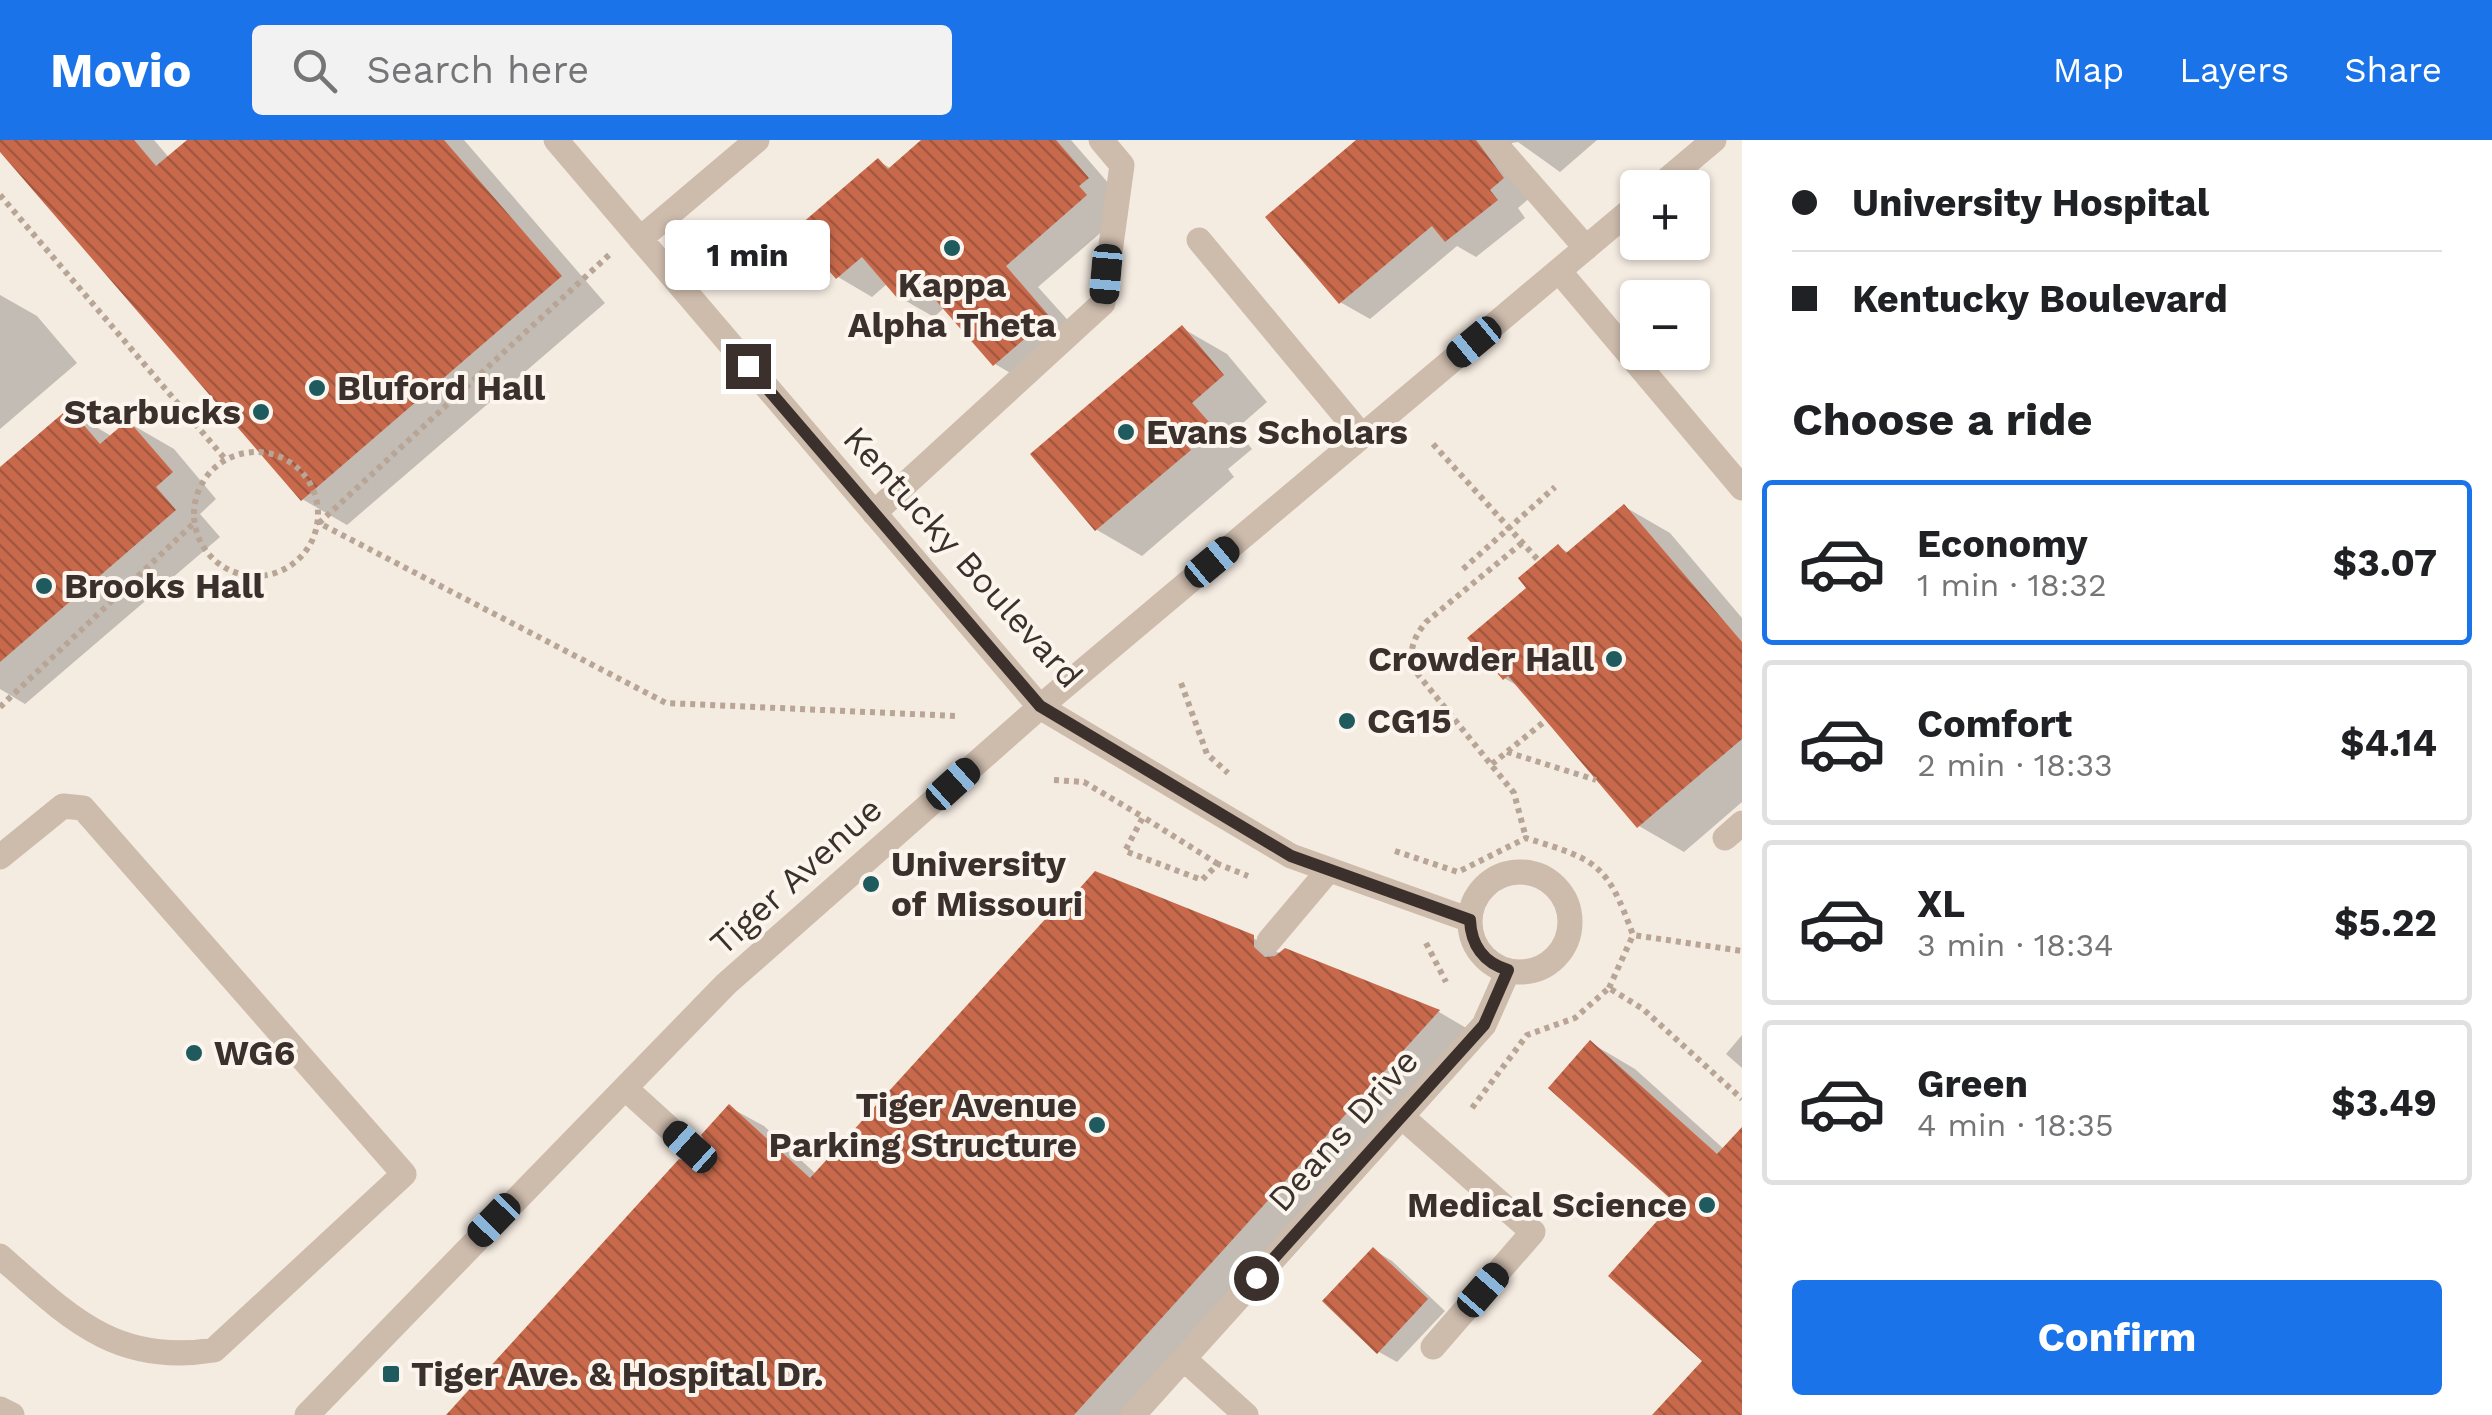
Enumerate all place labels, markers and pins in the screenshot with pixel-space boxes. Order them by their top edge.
marker: Kappa Alpha Theta [941,237,963,259]
place label: Kappa Alpha Theta [848,264,1057,346]
place label: Bluford Hall [337,367,546,409]
marker: Bluford Hall [306,377,328,399]
place label: Starbucks [64,391,241,433]
marker: Starbucks [250,401,272,423]
place label: Evans Scholars [1146,411,1408,453]
marker: Evans Scholars [1115,421,1137,443]
place label: Brooks Hall [64,565,265,607]
marker: Brooks Hall [33,575,55,597]
place label: Crowder Hall [1368,638,1595,680]
marker: Crowder Hall [1603,648,1625,670]
place label: CG15 [1367,700,1452,742]
marker: CG15 [1336,710,1358,732]
place label: University of Missouri [891,843,1083,925]
marker: University of Missouri [860,873,882,895]
place label: WG6 [214,1032,295,1074]
marker: WG6 [183,1042,205,1064]
place label: Tiger Avenue Parking Structure [769,1084,1077,1166]
marker: Tiger Avenue Parking Structure [1086,1114,1108,1136]
place label: Medical Science [1407,1184,1687,1226]
marker: Medical Science [1696,1194,1718,1216]
place label: Tiger Ave. & Hospital Dr. [411,1353,824,1395]
marker: Tiger Ave. & Hospital Dr. [380,1363,402,1385]

